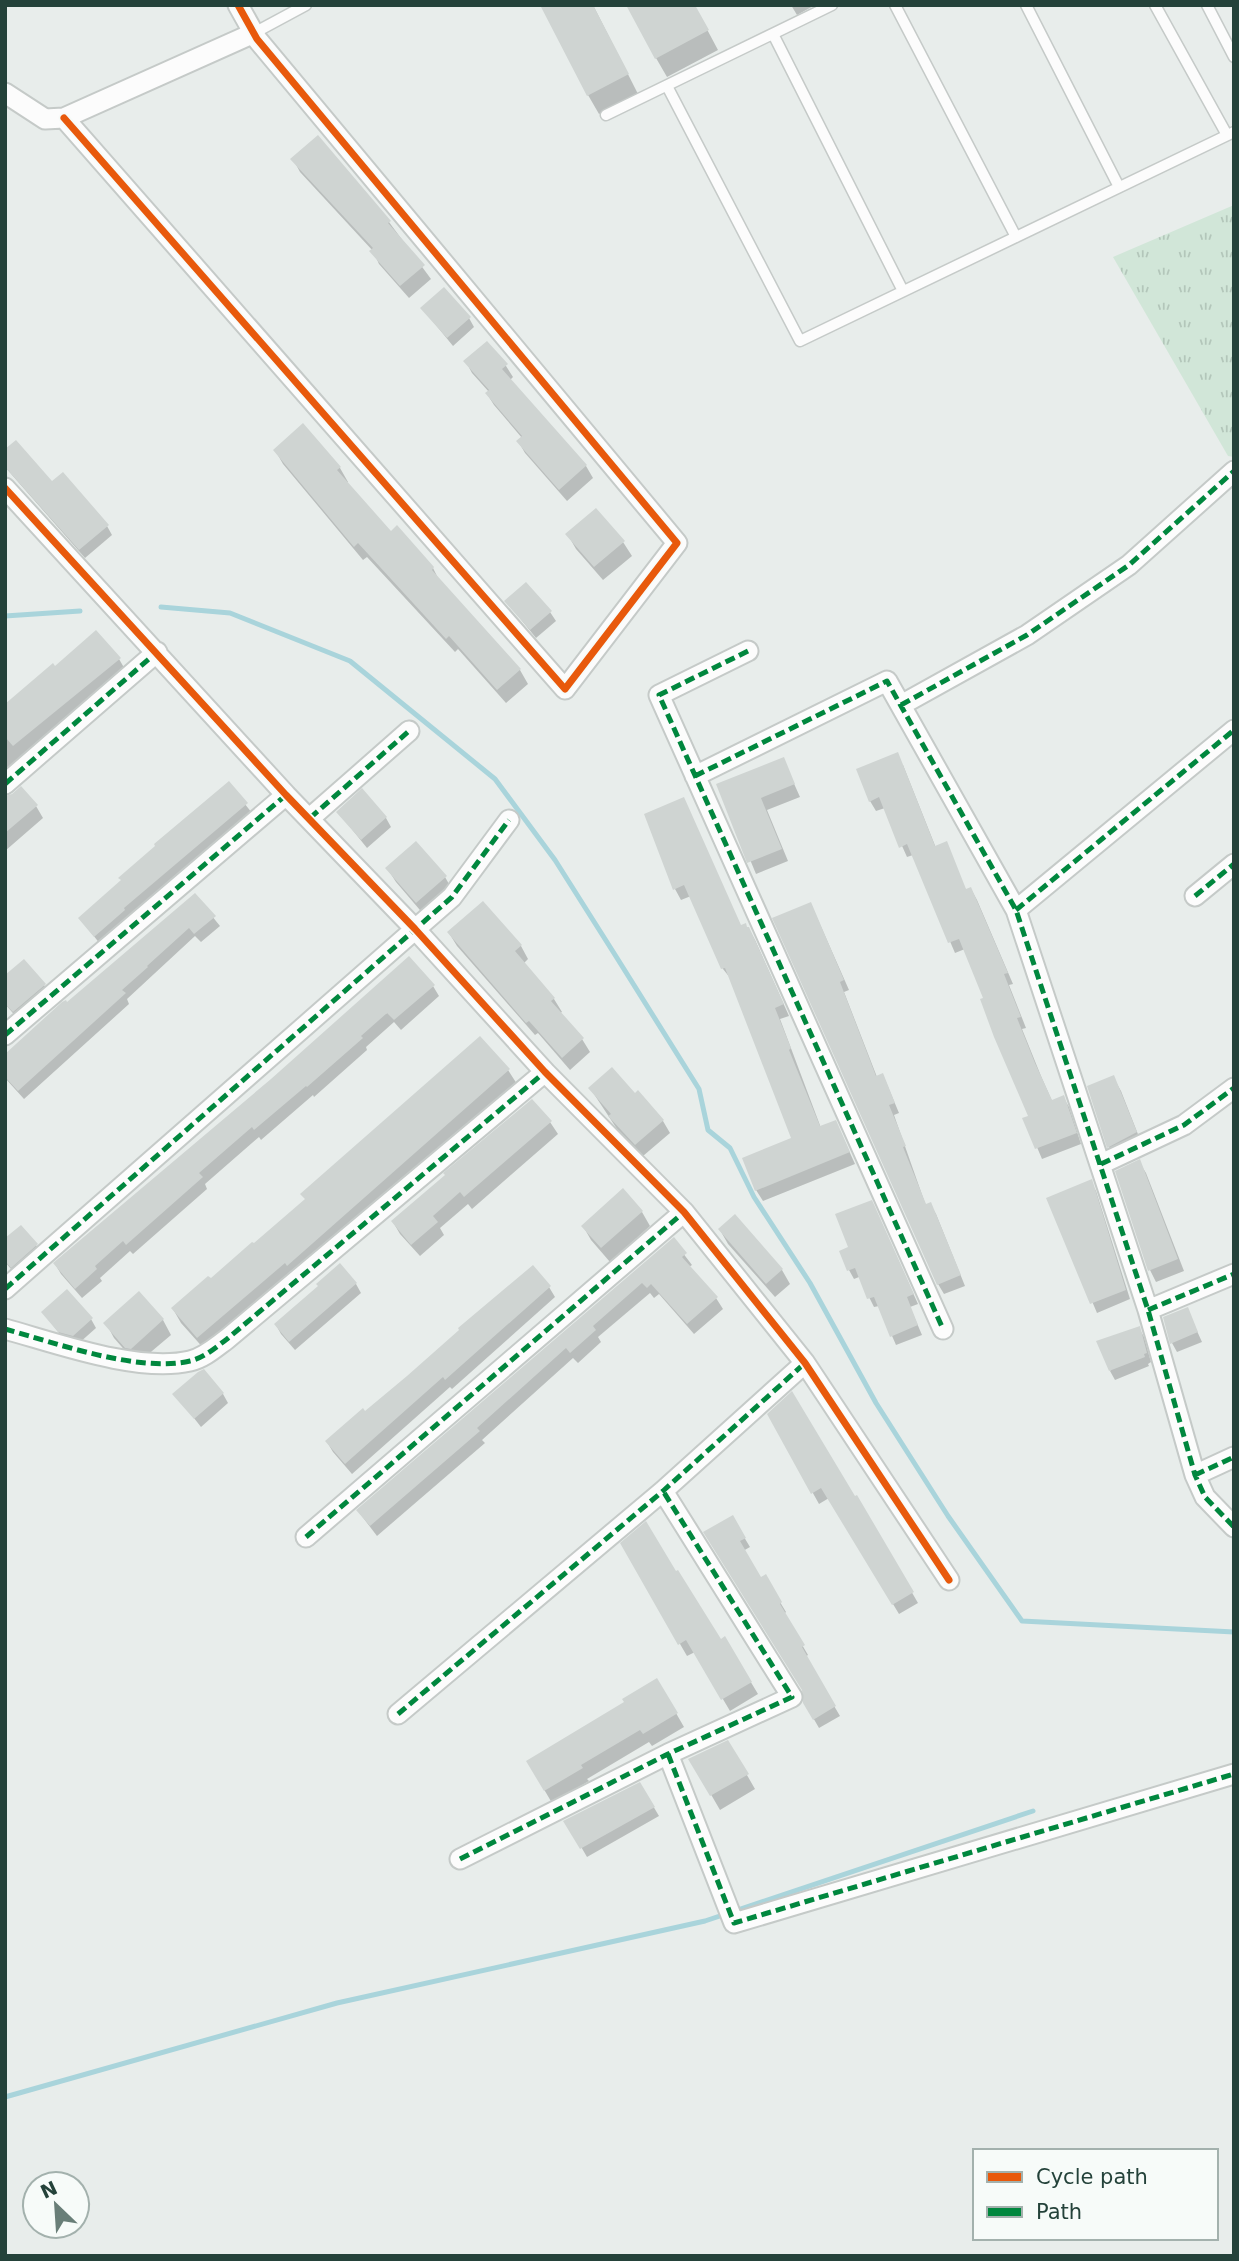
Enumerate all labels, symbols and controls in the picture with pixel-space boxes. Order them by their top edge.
legend [973,2149,1218,2240]
text: Cycle path [1036,2165,1148,2189]
north arrow [21,2170,91,2240]
text: N [37,2176,61,2203]
text: Path [1036,2200,1082,2224]

